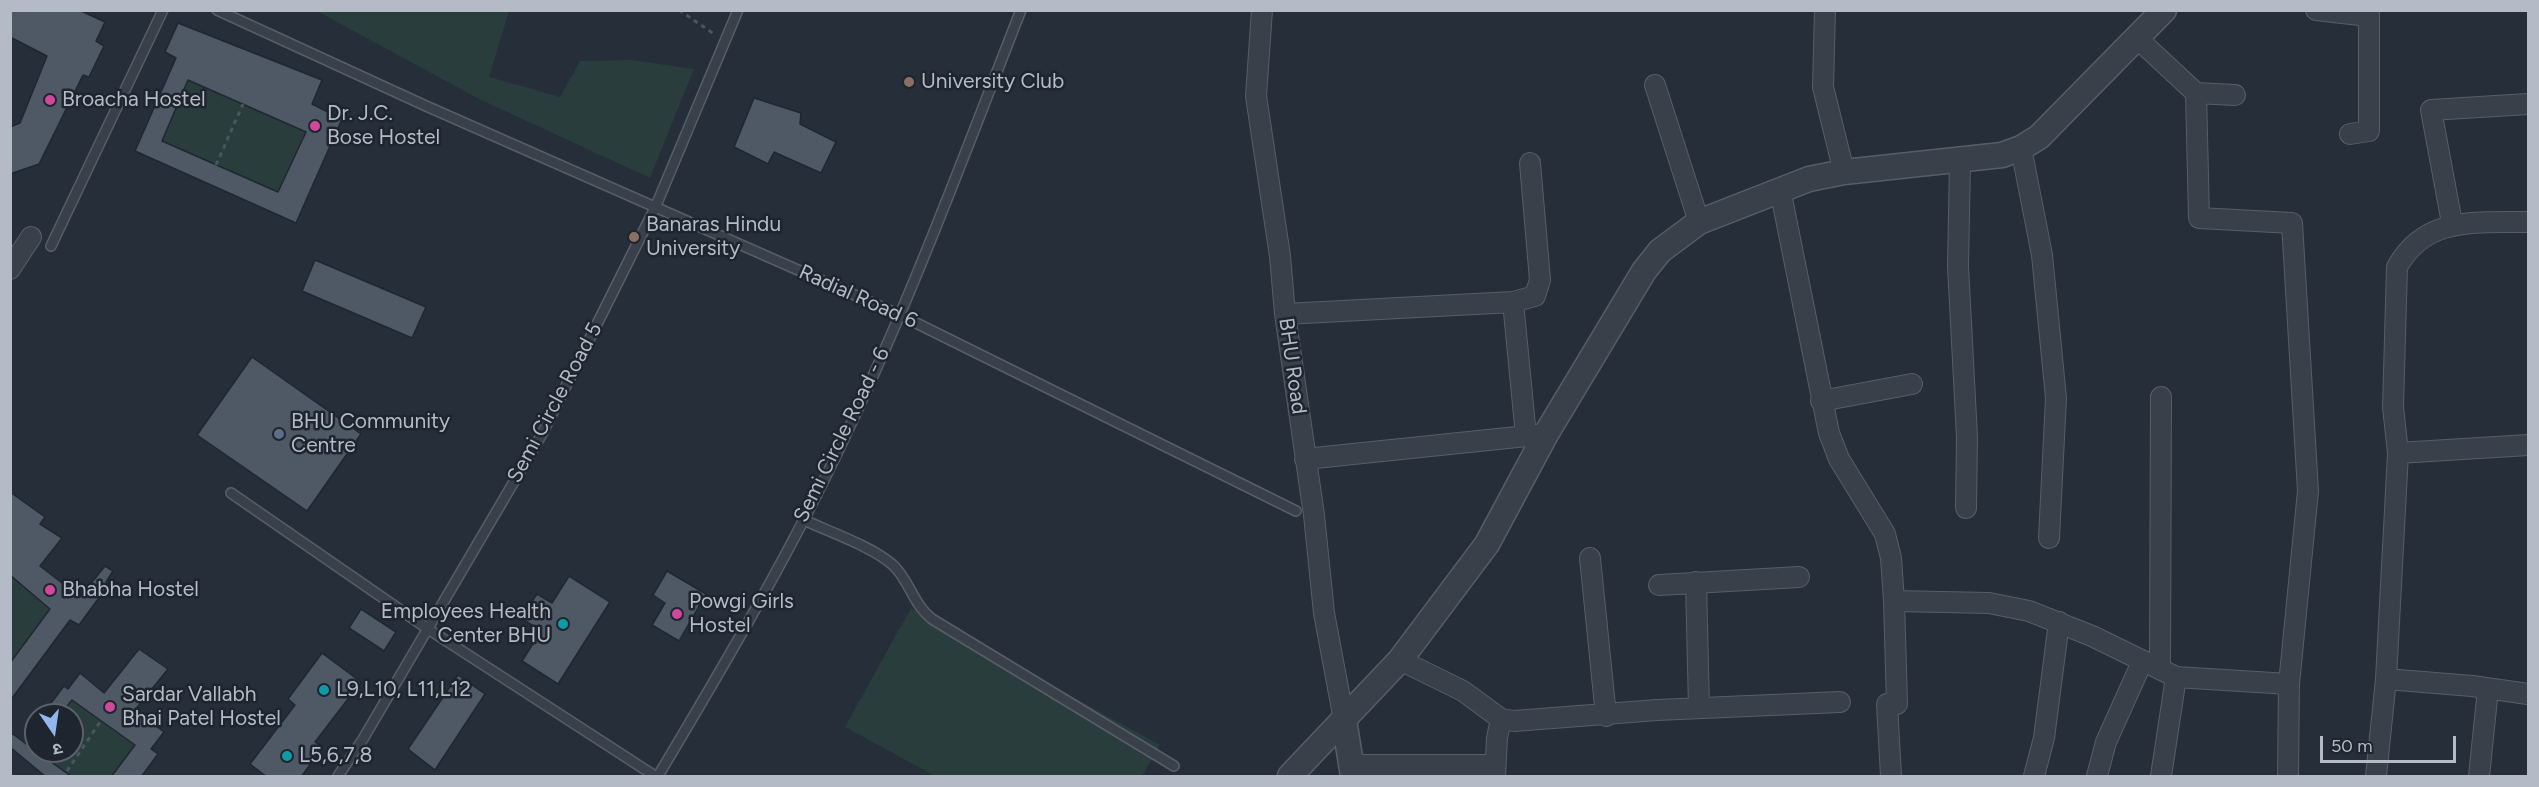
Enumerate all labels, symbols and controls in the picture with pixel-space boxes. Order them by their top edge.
place label: University Club [921,69,1064,95]
marker: University Club [902,75,916,89]
place label: Broacha Hostel [62,87,206,113]
marker: Broacha Hostel [43,93,57,107]
place label: Dr. J.C. Bose Hostel [327,101,440,151]
marker: Dr. J.C. Bose Hostel [308,119,322,133]
place label: Banaras Hindu University [646,212,781,262]
marker: Banaras Hindu University [627,230,641,244]
street label: Radial Road 6 [795,260,921,334]
street label: BHU Road [1273,316,1311,416]
street label: Semi Circle Road 5 [502,319,608,487]
street label: Semi Circle Road - 6 [789,343,895,527]
place label: BHU Community Centre [291,409,450,459]
marker: BHU Community Centre [272,427,286,441]
place label: Bhabha Hostel [62,577,199,603]
marker: Bhabha Hostel [43,583,57,597]
place label: Powgi Girls Hostel [689,589,794,639]
place label: Employees Health Center BHU [381,599,551,649]
marker: Powgi Girls Hostel [670,607,684,621]
marker: Employees Health Center BHU [556,617,570,631]
place label: L9,L10, L11,L12 [336,677,471,703]
place label: Sardar Vallabh Bhai Patel Hostel [122,682,281,732]
marker: L9,L10, L11,L12 [317,683,331,697]
marker: Sardar Vallabh Bhai Patel Hostel [103,700,117,714]
north arrow [24,703,84,763]
scale bar [2323,724,2460,762]
text: 50 m [2331,735,2373,757]
text: उ [51,739,64,759]
place label: L5,6,7,8 [299,743,372,769]
marker: L5,6,7,8 [280,749,294,763]

